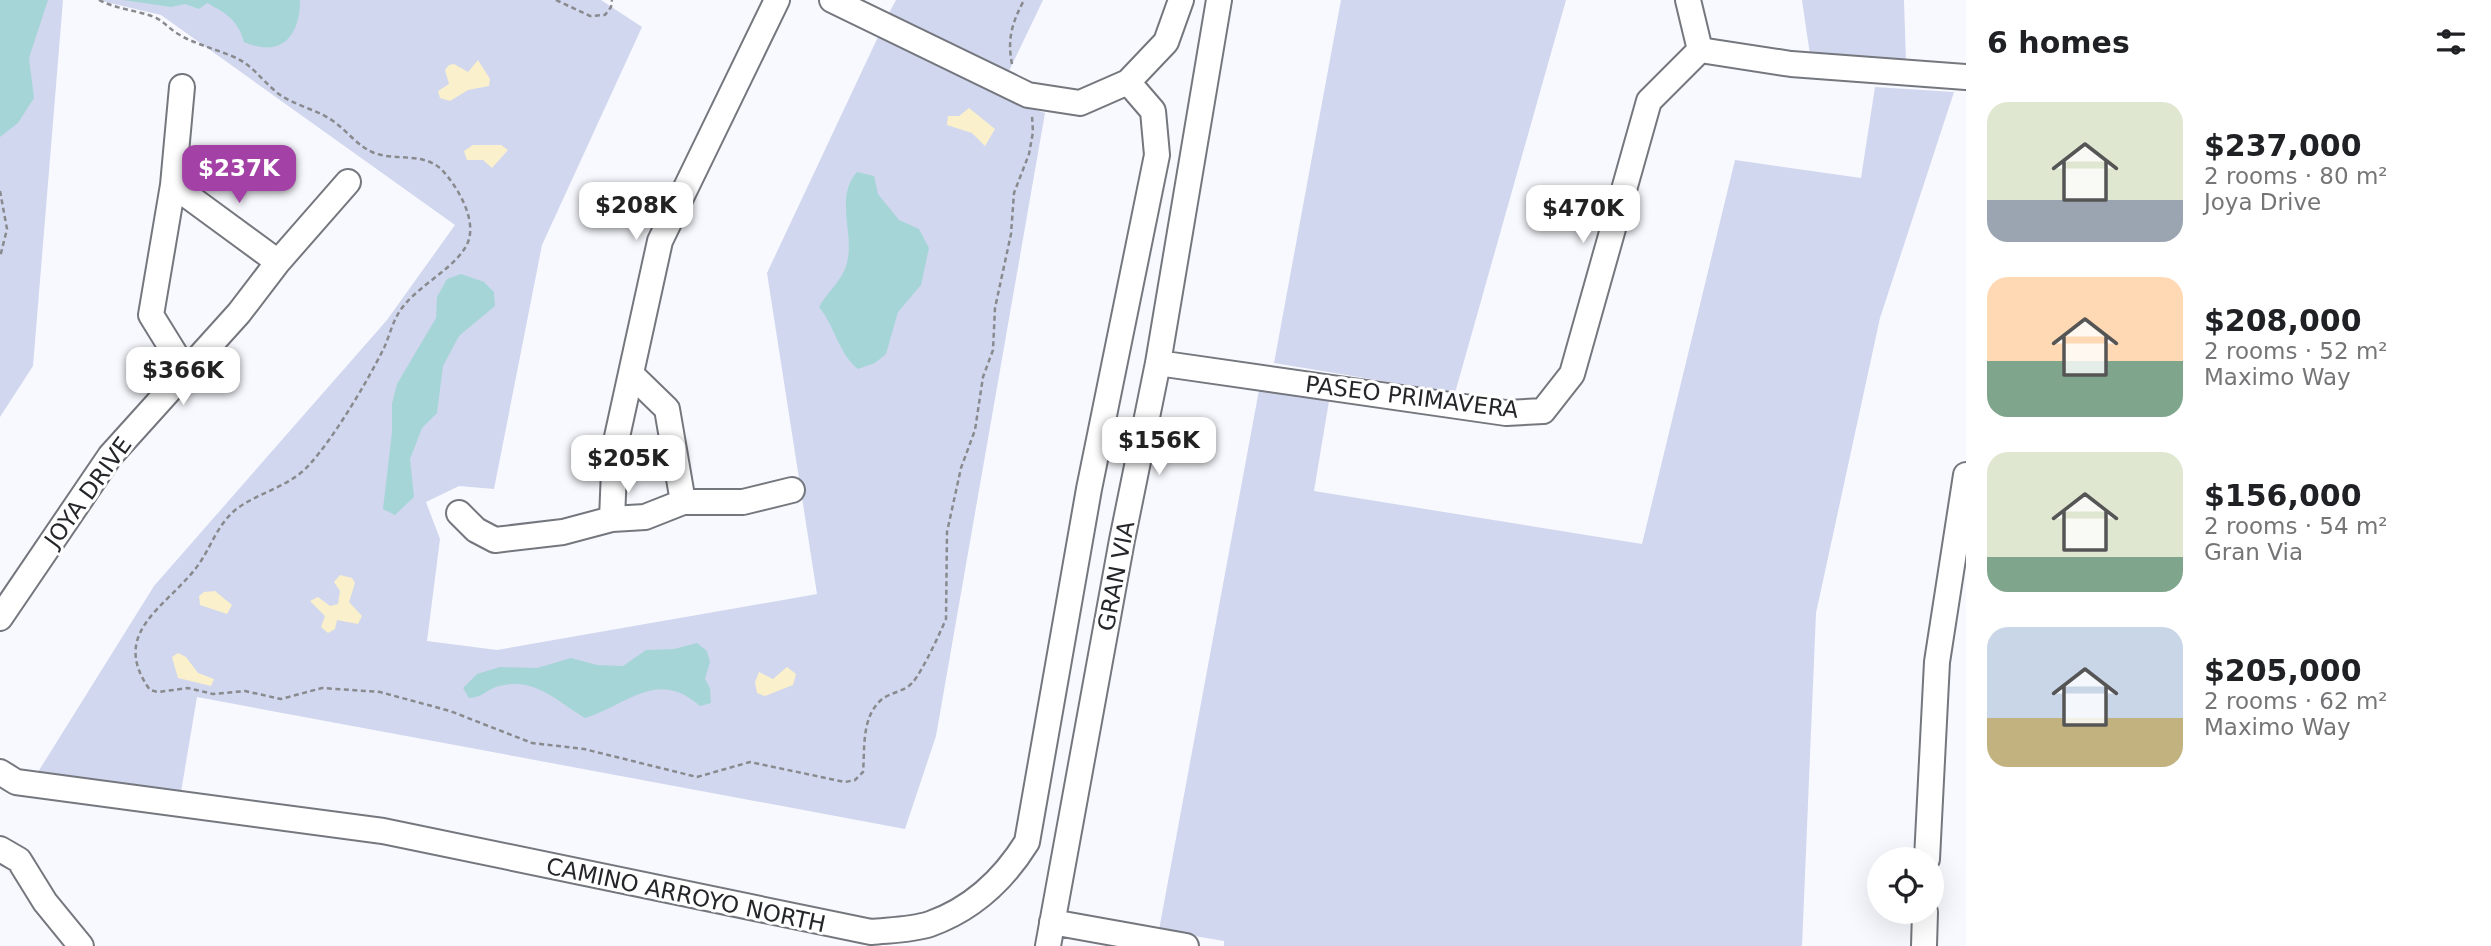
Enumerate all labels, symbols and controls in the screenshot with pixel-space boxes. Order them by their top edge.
icon: filters [2432,23,2470,61]
text: 6 homes [1987,25,2130,60]
text: $237,000 [2204,128,2362,163]
icon: home [2043,130,2127,214]
pin: $237K [190,146,288,205]
text: $237K [198,155,280,181]
text: 2 rooms · 80 m² [2204,163,2388,189]
pin: $208K [587,182,685,242]
pin: $470K [1534,186,1632,245]
text: Joya Drive [2204,189,2321,215]
text: $208K [595,192,677,218]
text: $470K [1542,195,1624,221]
text: $208,000 [2204,303,2362,338]
icon: home [2043,305,2127,389]
text: 2 rooms · 52 m² [2204,338,2388,364]
pin: $366K [134,348,232,407]
text: $366K [142,357,224,383]
text: Maximo Way [2204,364,2351,390]
street label: PASEO PRIMAVERA [1304,371,1520,423]
pin: $156K [1110,418,1208,477]
text: $156K [1118,427,1200,453]
street label: JOYA DRIVE [38,432,137,554]
pin: $205K [579,435,677,495]
text: $205K [587,445,669,471]
text: $156,000 [2204,478,2362,513]
icon: home [2043,480,2127,564]
text: 2 rooms · 54 m² [2204,513,2388,539]
street label: GRAN VIA [1093,519,1139,633]
text: Gran Via [2204,539,2303,565]
text: $205,000 [2204,653,2362,688]
icon: home [2043,655,2127,739]
text: 2 rooms · 62 m² [2204,688,2388,714]
text: Maximo Way [2204,714,2351,740]
map controls [1867,847,1944,924]
button: locate [1867,847,1944,924]
street label: CAMINO ARROYO NORTH [544,853,828,937]

